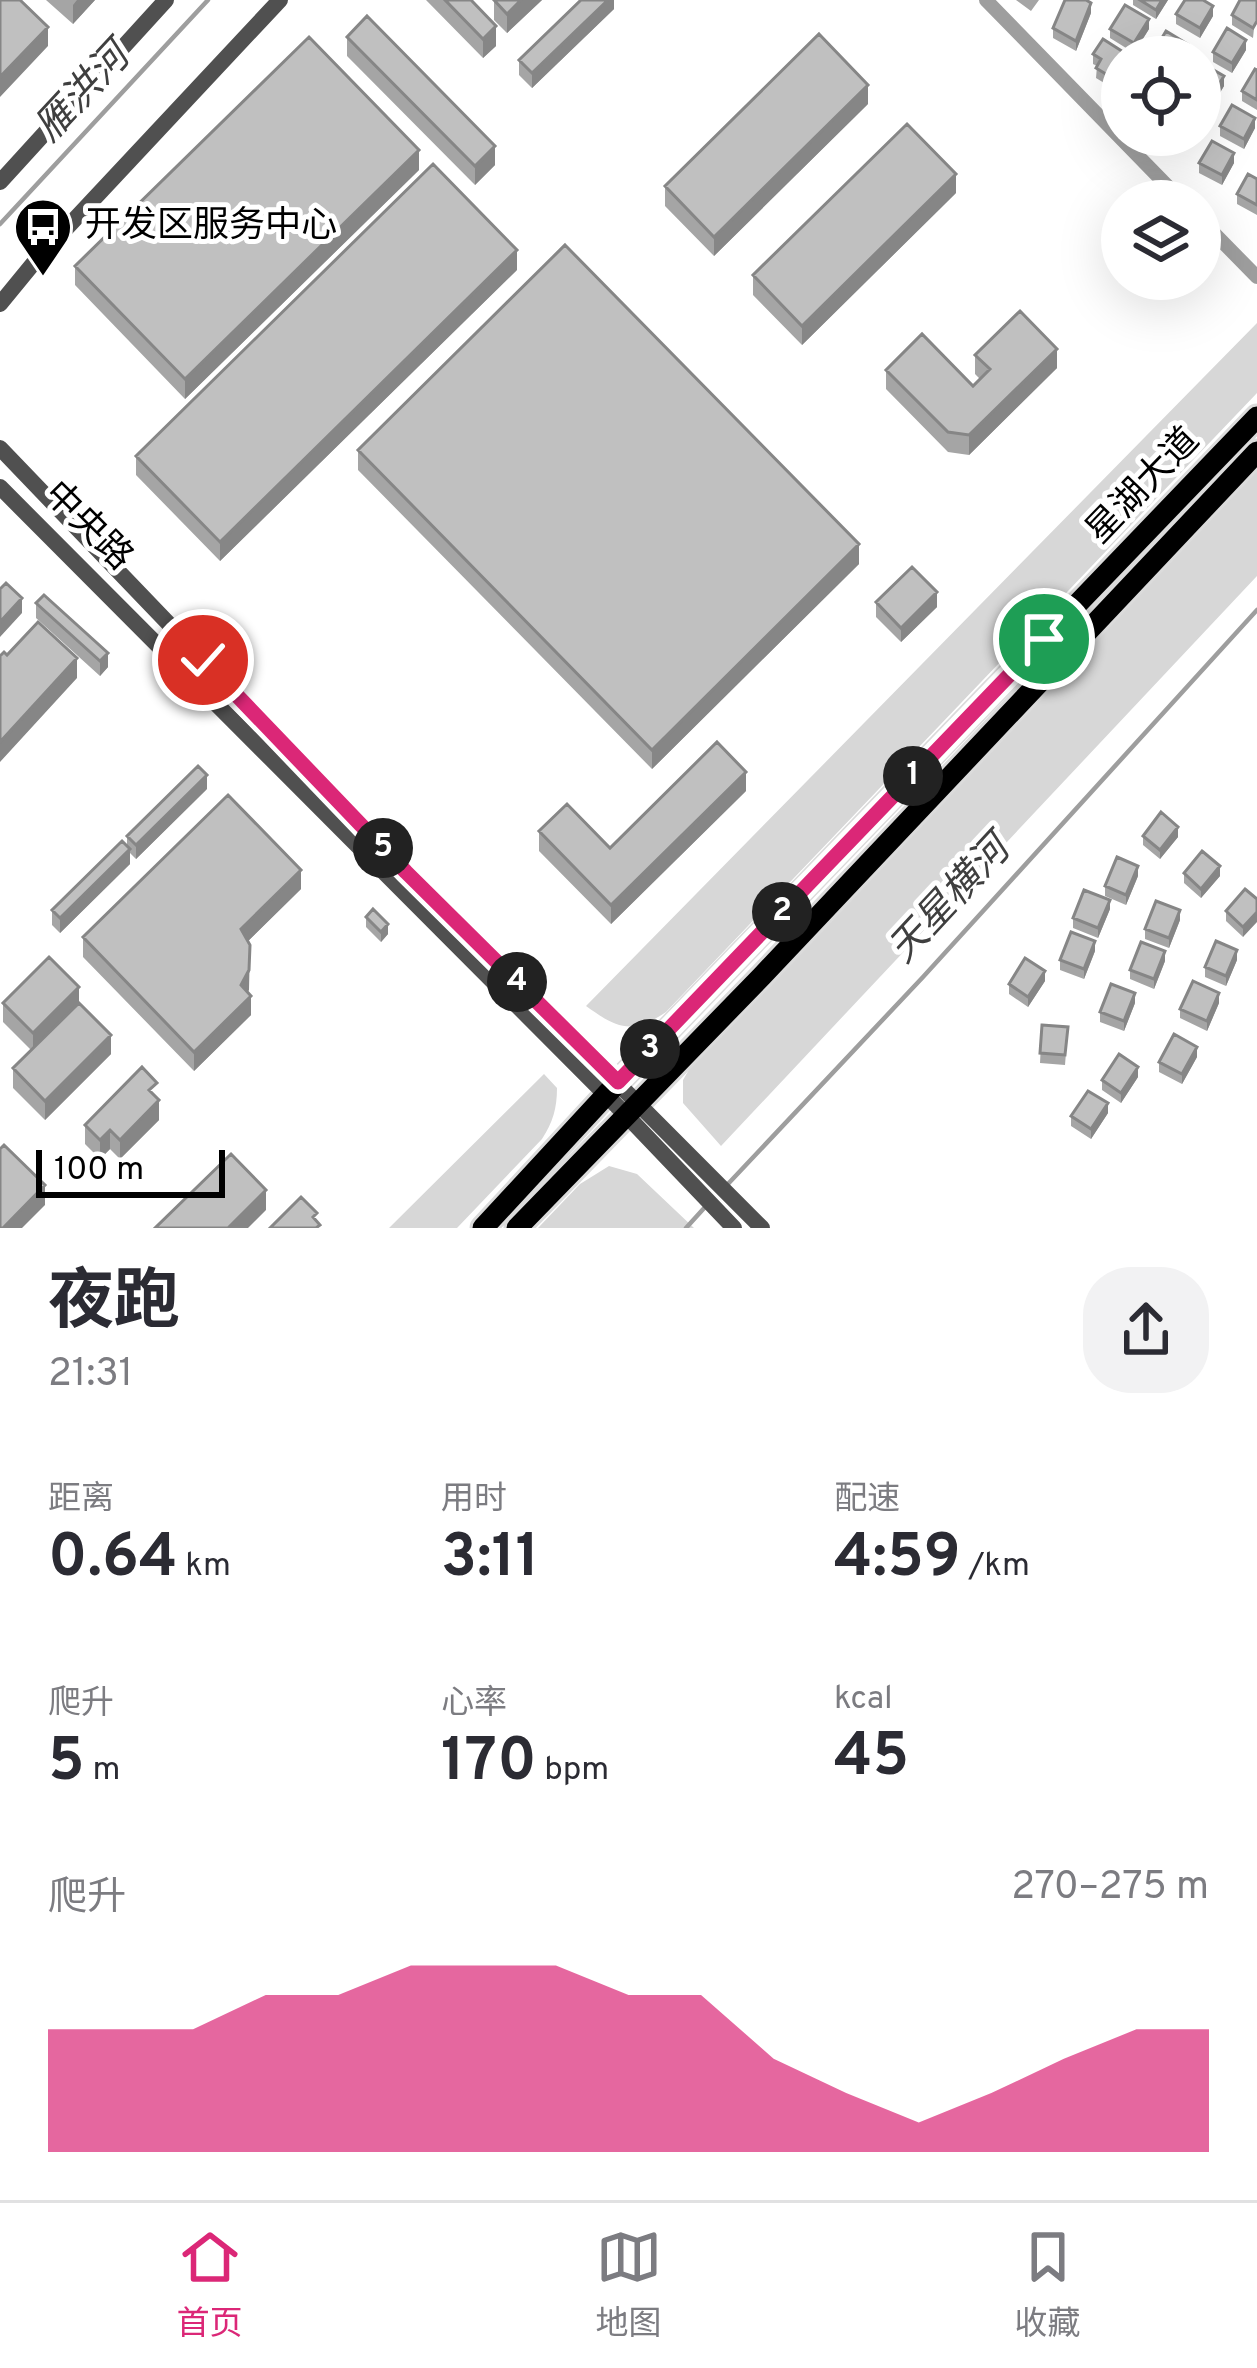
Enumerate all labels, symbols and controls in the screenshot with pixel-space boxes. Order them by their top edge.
water label: 雁洪河 [26,29,147,153]
map controls [1101,36,1221,300]
button: locate [1101,36,1221,156]
button: layers [1101,180,1221,300]
bus stop icon: 开发区服务中心 [12,196,74,278]
place label: 开发区服务中心 [85,204,337,250]
street label: 星湖大道 [1077,419,1211,555]
street label: 中央路 [33,473,141,581]
pin [993,588,1095,690]
icon: arrive [1011,606,1077,672]
pin [152,609,254,711]
icon: check [170,627,236,693]
pin: 1 [883,746,943,806]
text: 1 [906,755,920,797]
pin: 5 [353,818,413,878]
water label: 天星横河 [880,822,1027,975]
text: 5 [373,827,393,869]
pin: 2 [752,882,812,942]
text: 2 [772,891,792,933]
pin: 4 [487,952,547,1012]
text: 4 [506,961,528,1003]
pin: 3 [620,1019,680,1079]
text: 3 [640,1028,660,1070]
scale bar [36,1144,225,1197]
text: 100 m [54,1150,144,1192]
text: 夜跑 [48,1264,180,1347]
button: share [1083,1267,1209,1393]
text: 21:31 [48,1351,133,1400]
text: 距离 [48,1480,114,1522]
text: 用时 [441,1480,507,1522]
text: 配速 [834,1480,900,1522]
text: 0.64 [48,1522,177,1598]
text: 3:11 [441,1522,540,1598]
text: 4:59 [834,1522,961,1598]
text: km [177,1546,231,1588]
text: /km [961,1546,1030,1588]
text: kcal [834,1679,893,1721]
text: 爬升 [48,1684,114,1726]
text: 心率 [441,1684,507,1726]
text: 45 [834,1721,909,1797]
text: 5 [48,1726,85,1802]
text: 170 [441,1726,537,1802]
text: m [85,1750,120,1792]
text: bpm [537,1750,609,1792]
text: 270–275 m [1011,1864,1209,1913]
text: 爬升 [48,1875,126,1924]
tab: 首页 [177,2224,243,2347]
tab: 地图 [596,2224,662,2347]
tab: 收藏 [1015,2224,1081,2347]

